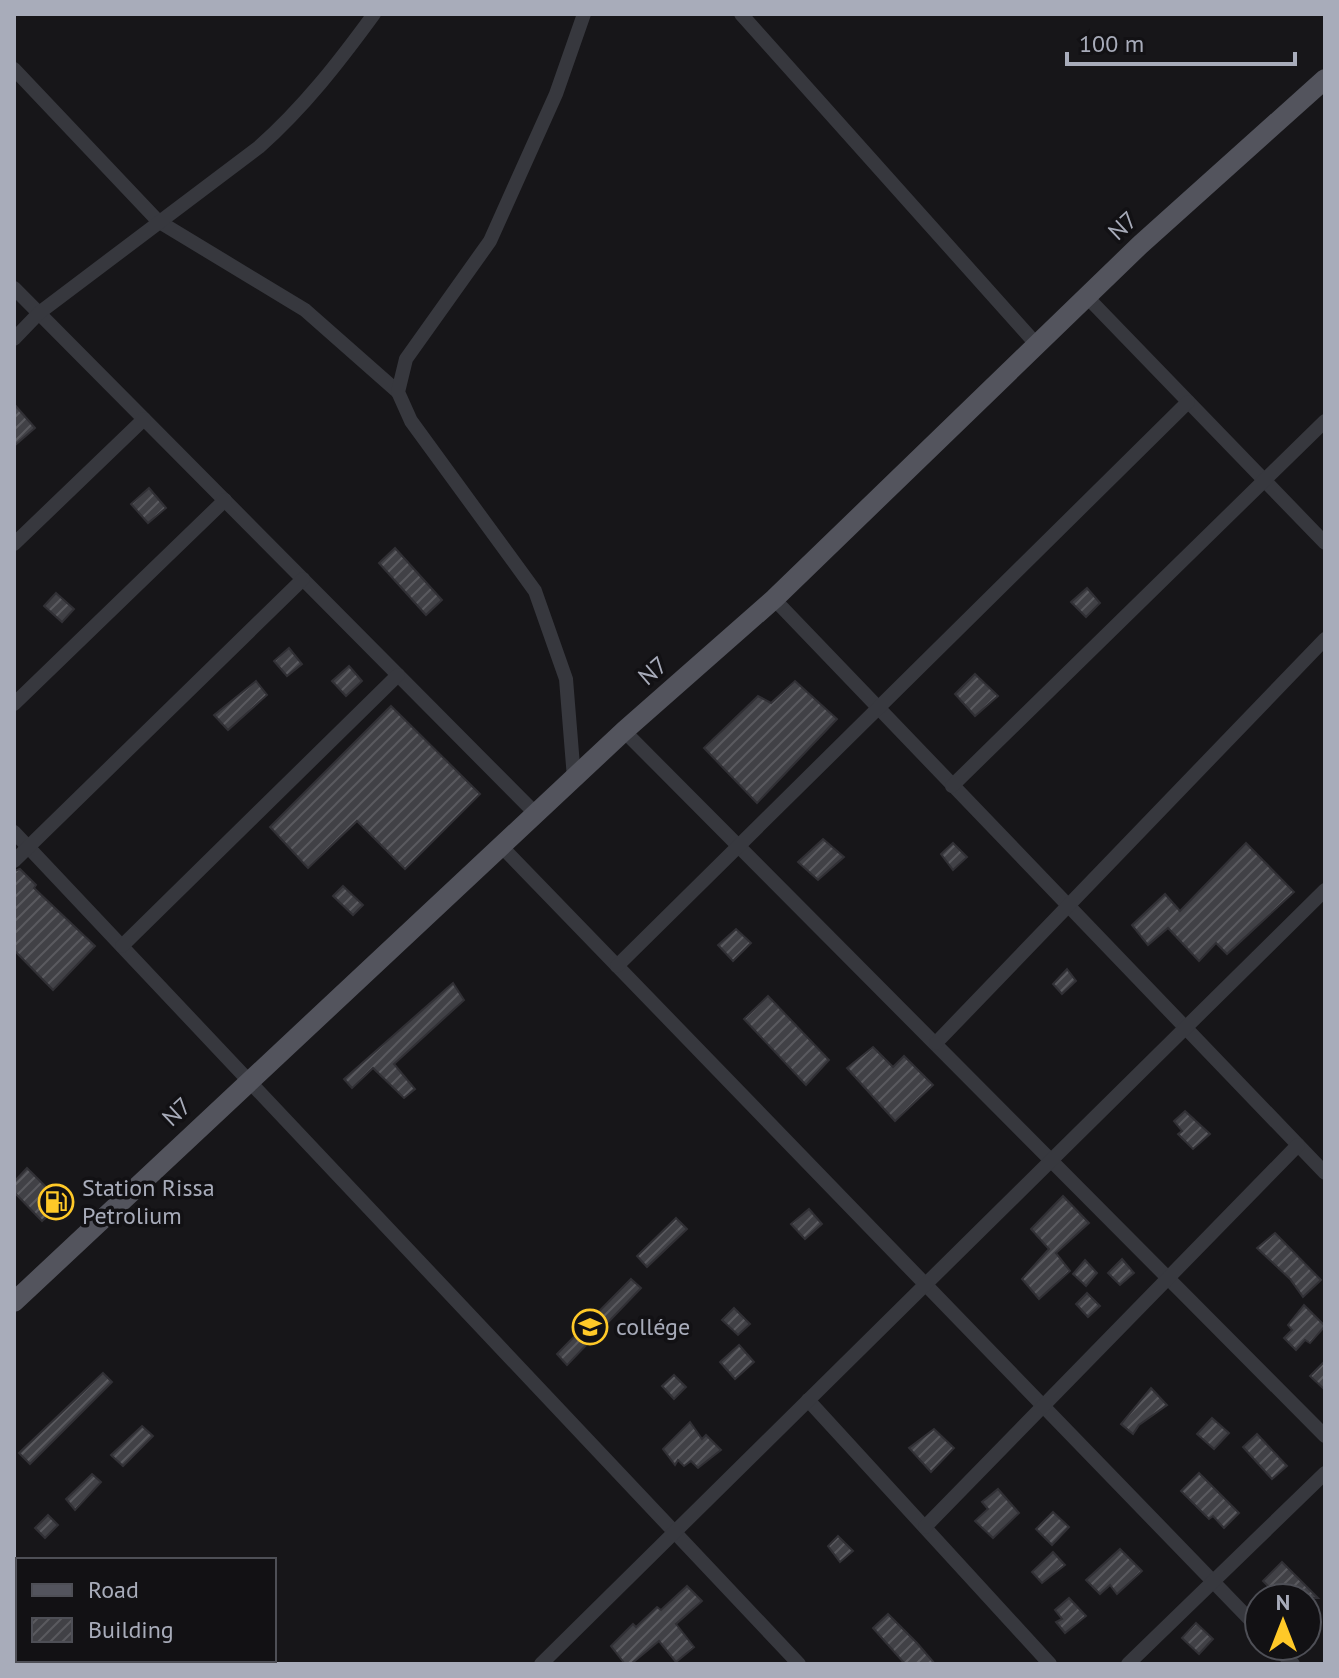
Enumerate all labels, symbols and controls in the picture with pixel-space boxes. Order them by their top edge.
scale bar [1067,16,1295,66]
text: 100 m [1079,28,1144,59]
street label: N7 [1101,204,1144,247]
street label: N7 [631,649,674,692]
street label: N7 [155,1090,198,1133]
place label: Station Rissa Petrolium [82,1172,215,1231]
fuel station icon: Station Rissa Petrolium [37,1183,75,1221]
school or university icon: collége [571,1308,609,1346]
place label: collége [616,1311,690,1342]
legend [16,1558,276,1662]
text: Road [88,1574,139,1605]
north arrow [1243,1582,1323,1662]
text: N [1276,1588,1290,1616]
text: Building [88,1614,174,1645]

